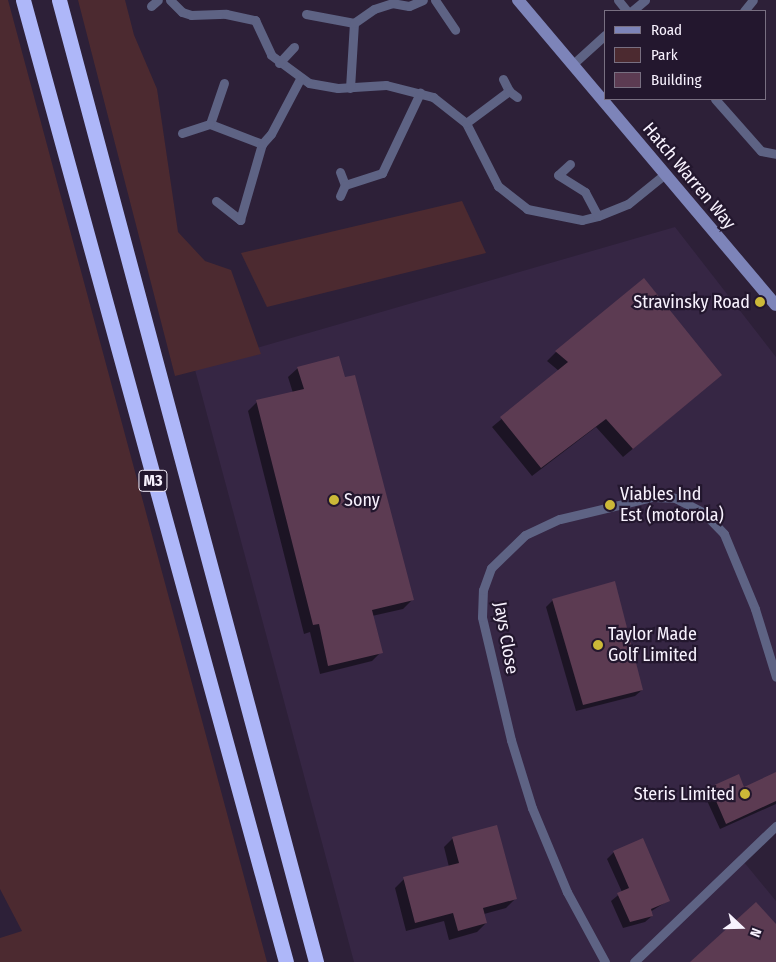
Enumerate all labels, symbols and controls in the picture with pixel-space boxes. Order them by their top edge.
legend [604,10,766,100]
text: Road [651,21,682,39]
text: Park [651,46,678,64]
text: Building [651,71,702,89]
street label: Hatch Warren Way [638,118,740,234]
place label: Stravinsky Road [633,291,750,313]
marker: Stravinsky Road [754,296,766,308]
road number: M3 [138,468,168,494]
place label: Viables Ind Est (motorola) [620,484,724,526]
place label: Sony [344,489,380,511]
marker: Sony [328,494,340,506]
marker: Viables Ind Est (motorola) [604,499,616,511]
street label: Jays Close [489,600,523,676]
place label: Taylor Made Golf Limited [608,624,697,666]
marker: Taylor Made Golf Limited [592,639,604,651]
place label: Steris Limited [634,783,735,805]
marker: Steris Limited [739,788,751,800]
north arrow [716,902,766,952]
text: N [746,926,765,940]

